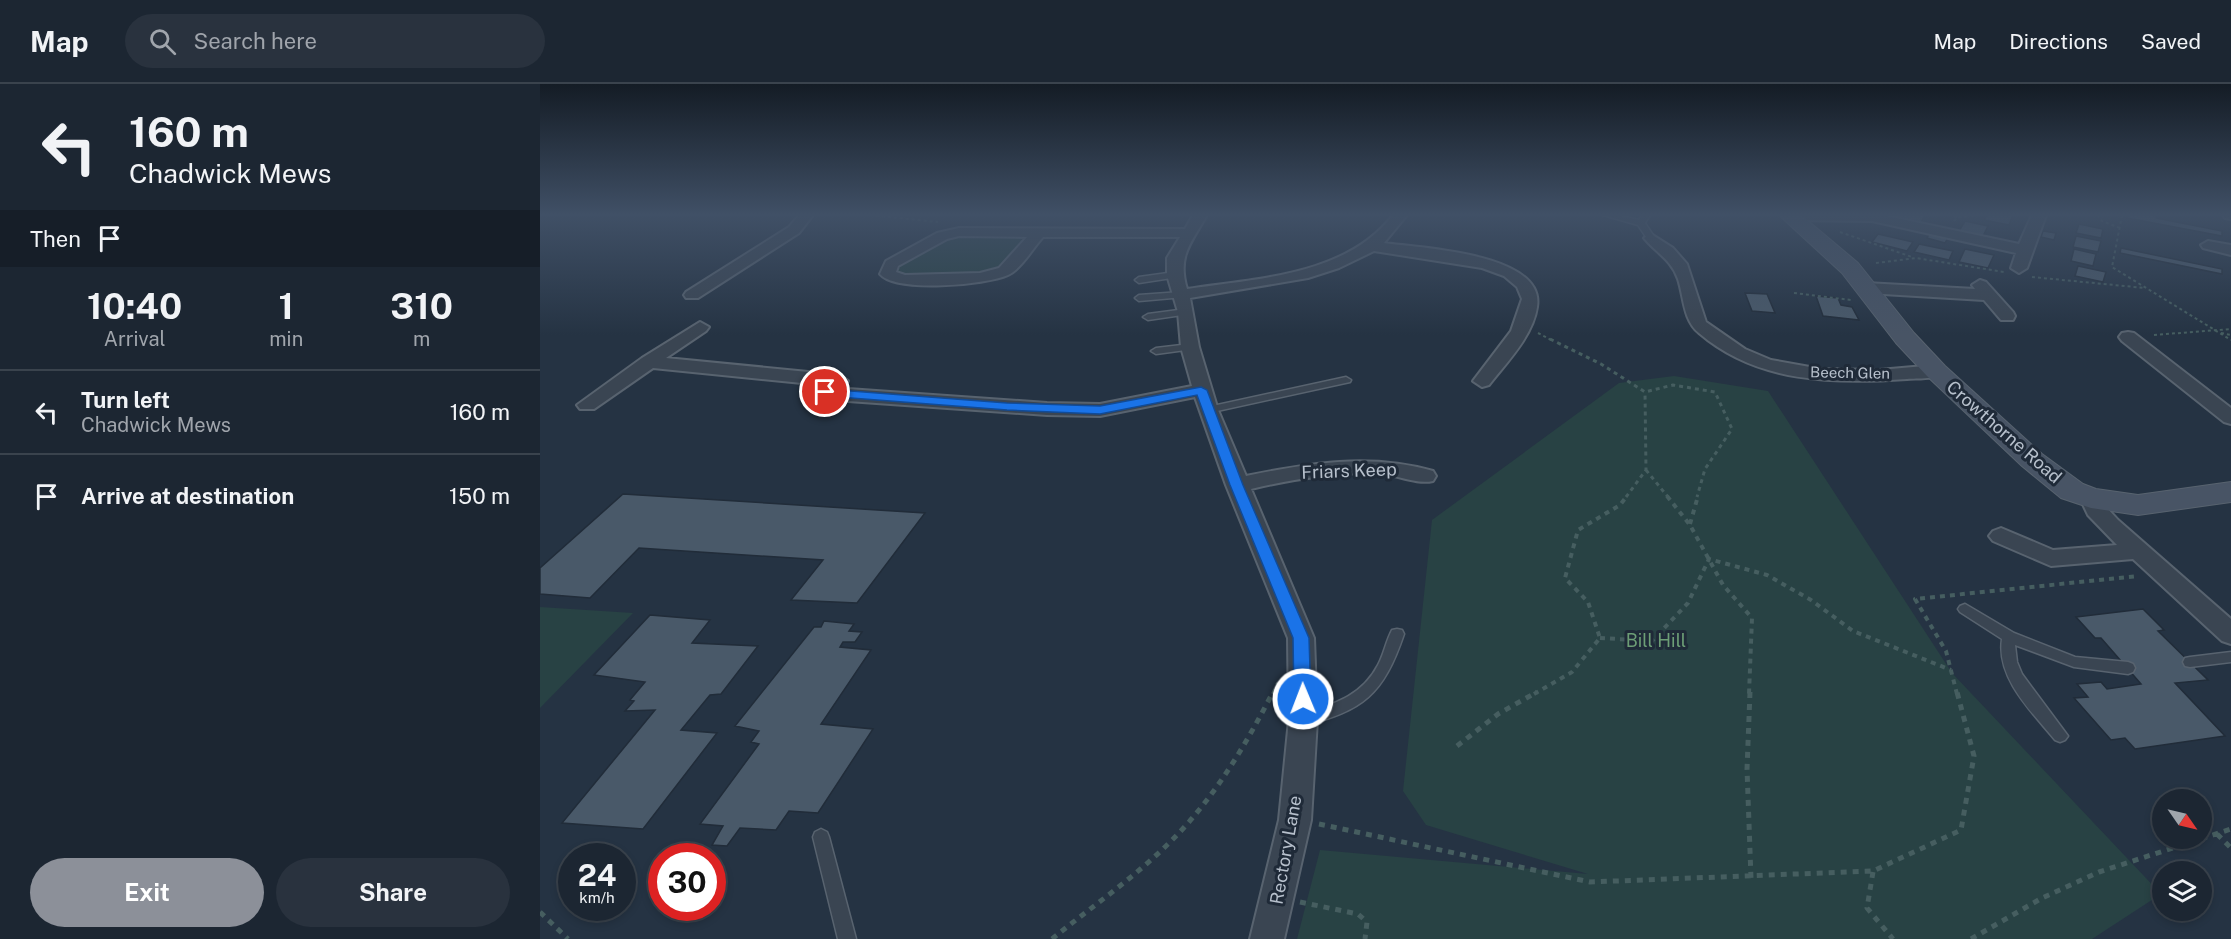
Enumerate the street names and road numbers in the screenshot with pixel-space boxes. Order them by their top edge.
street label: Beech Glen [1810,363,1890,382]
street label: Crowthorne Road [1943,376,2066,487]
street label: Friars Keep [1301,458,1397,483]
street label: Rectory Lane [1266,794,1305,906]

